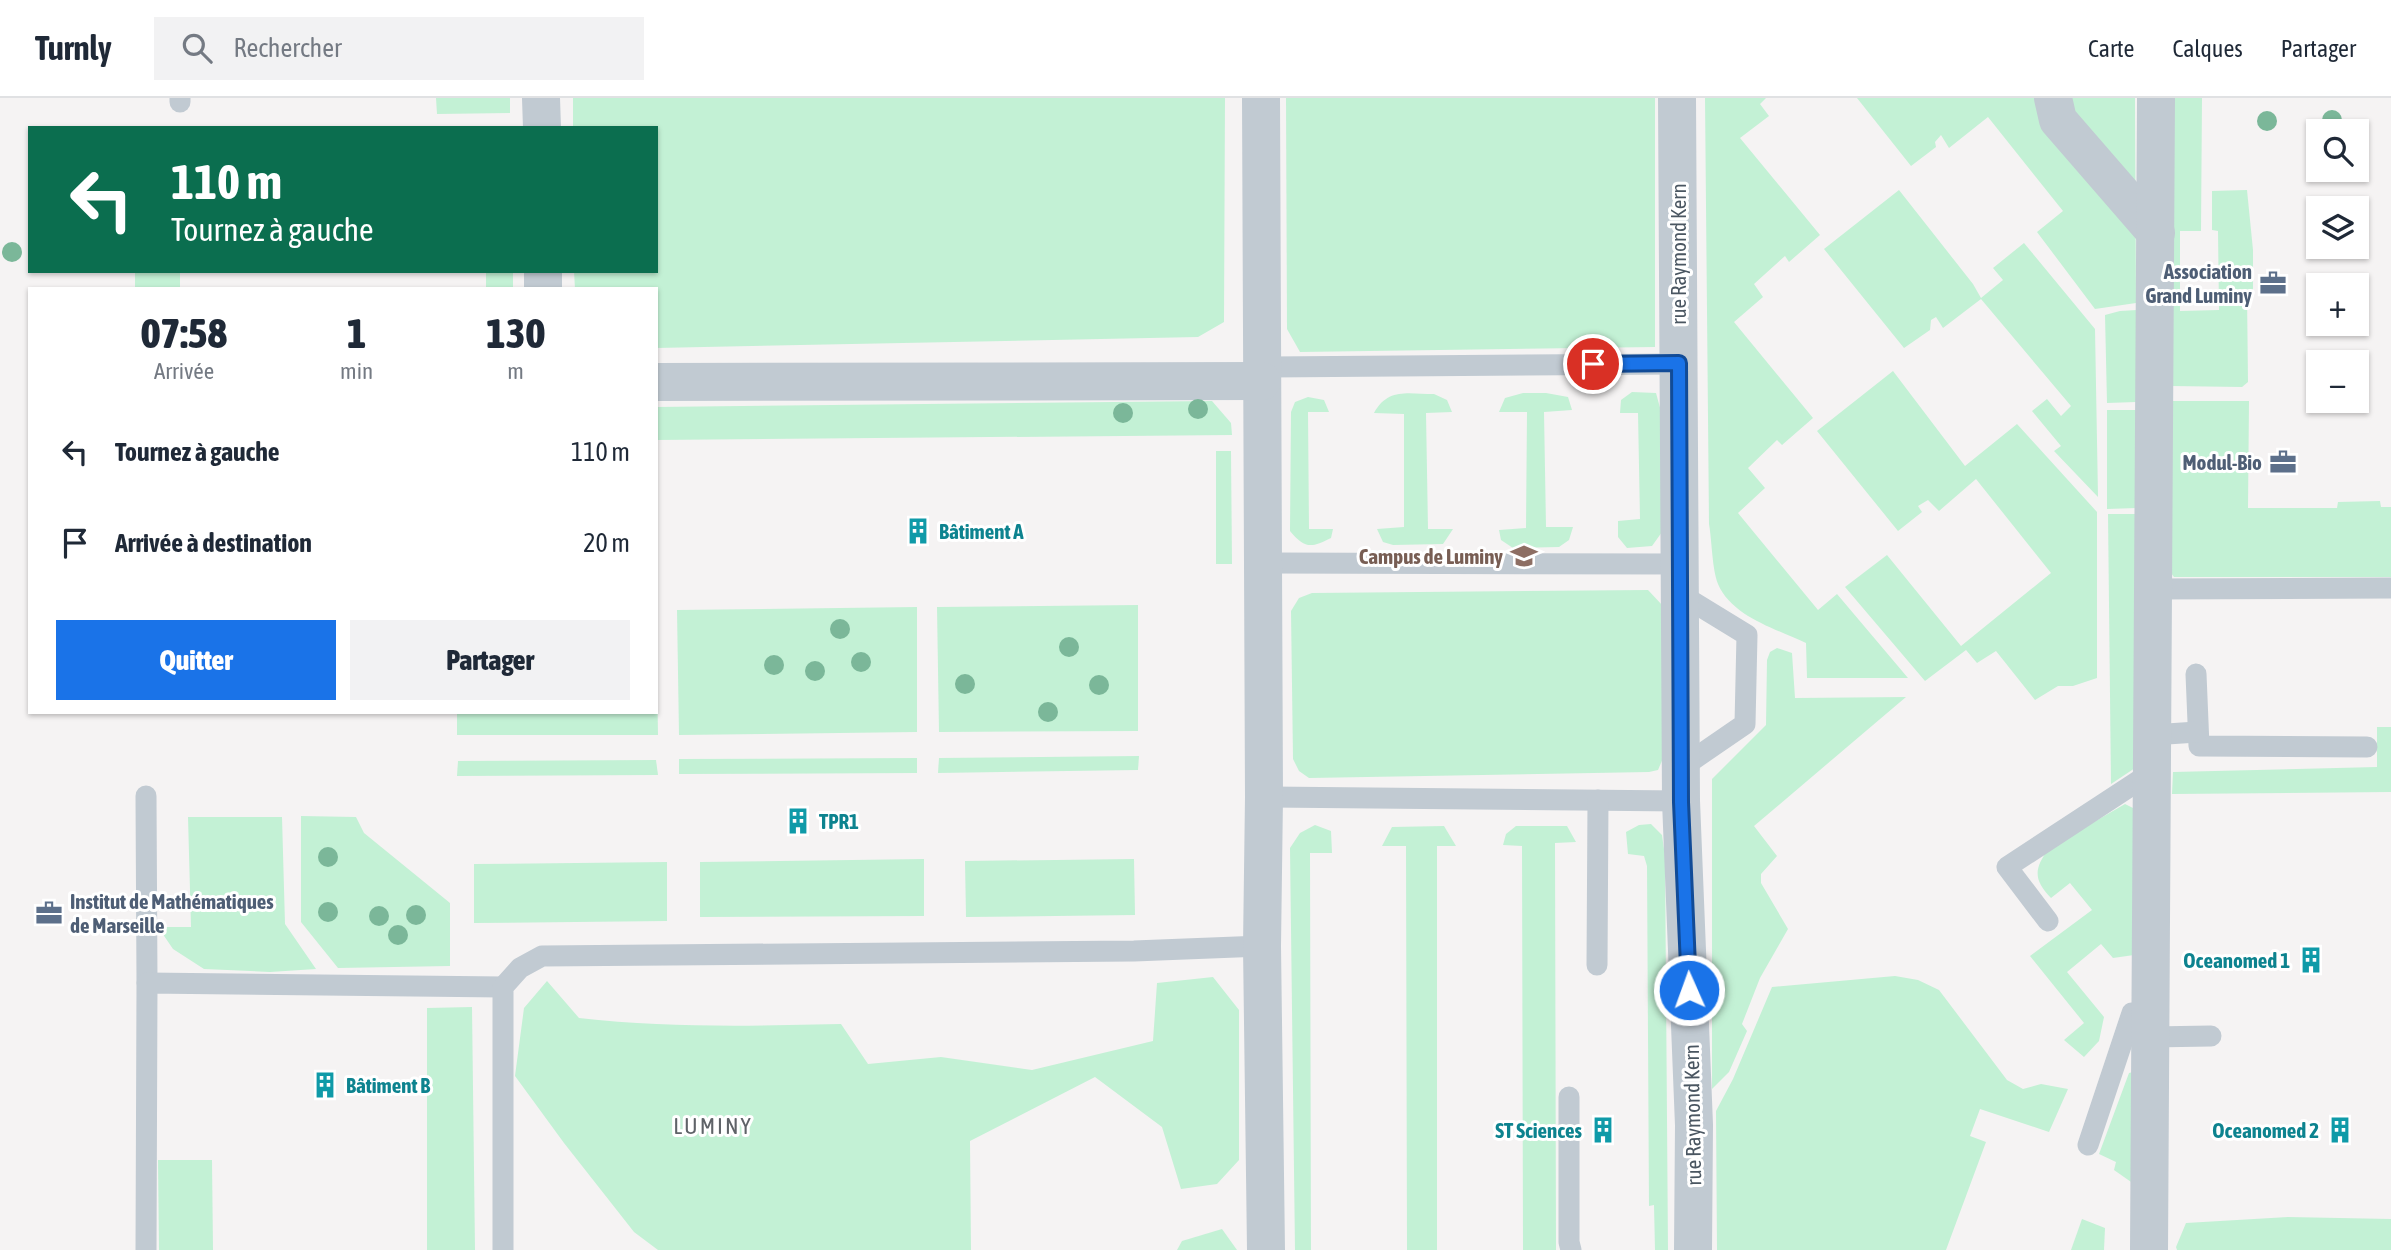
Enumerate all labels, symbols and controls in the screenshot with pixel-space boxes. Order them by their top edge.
search box [154,17,644,80]
text: Turnly [35,29,112,67]
icon: search [178,29,216,67]
text: Rechercher [234,33,342,63]
text: Carte [2088,35,2134,62]
text: Calques [2172,35,2243,62]
text: Partager [2281,35,2356,62]
map controls [2306,119,2369,413]
button: search [2306,119,2369,182]
text: 110 m [171,153,282,209]
icon: left [56,154,147,245]
street label: rue Raymond Kern [1666,183,1690,325]
button: layers [2306,196,2369,259]
text: Tournez à gauche [171,211,374,248]
place label: Association Grand Luminy [2145,259,2252,307]
office icon: Association Grand Luminy [2258,268,2288,298]
button: + [2306,273,2369,336]
text: 07:58 [141,309,227,357]
text: 1 [347,309,366,357]
text: 130 [486,309,545,357]
pin [1563,334,1623,394]
icon: arrive [1574,345,1612,383]
button: − [2306,350,2369,413]
text: Arrivée [154,358,214,384]
text: min [340,358,373,384]
text: m [507,358,524,384]
icon: left [56,433,94,471]
text: Tournez à gauche [115,437,280,467]
text: 110 m [571,437,630,467]
office icon: Modul-Bio [2268,447,2298,477]
place label: Modul-Bio [2182,450,2262,474]
building icon: Bâtiment A [903,516,933,546]
place label: Bâtiment A [939,519,1024,543]
icon: arrive [56,524,94,562]
text: Arrivée à destination [115,528,312,558]
text: 20 m [583,528,630,558]
school or university icon: Campus de Luminy [1509,541,1539,571]
place label: Campus de Luminy [1359,544,1503,568]
button: Quitter [56,620,336,700]
button: Partager [350,620,630,700]
building icon: TPR1 [783,806,813,836]
place label: TPR1 [819,809,859,833]
place label: Institut de Mathématiques de Marseille [70,889,274,937]
office icon: Institut de Mathématiques de Marseille [34,898,64,928]
building icon: Oceanomed 1 [2296,945,2326,975]
place label: Oceanomed 1 [2183,948,2290,972]
position arrow [1652,953,1726,1027]
street label: rue Raymond Kern [1679,1044,1705,1186]
building icon: Bâtiment B [310,1070,340,1100]
place label: Bâtiment B [346,1073,430,1097]
district label: LUMINY [673,1113,753,1139]
building icon: ST Sciences [1588,1115,1618,1145]
building icon: Oceanomed 2 [2325,1115,2355,1145]
place label: ST Sciences [1495,1118,1583,1142]
place label: Oceanomed 2 [2212,1118,2319,1142]

